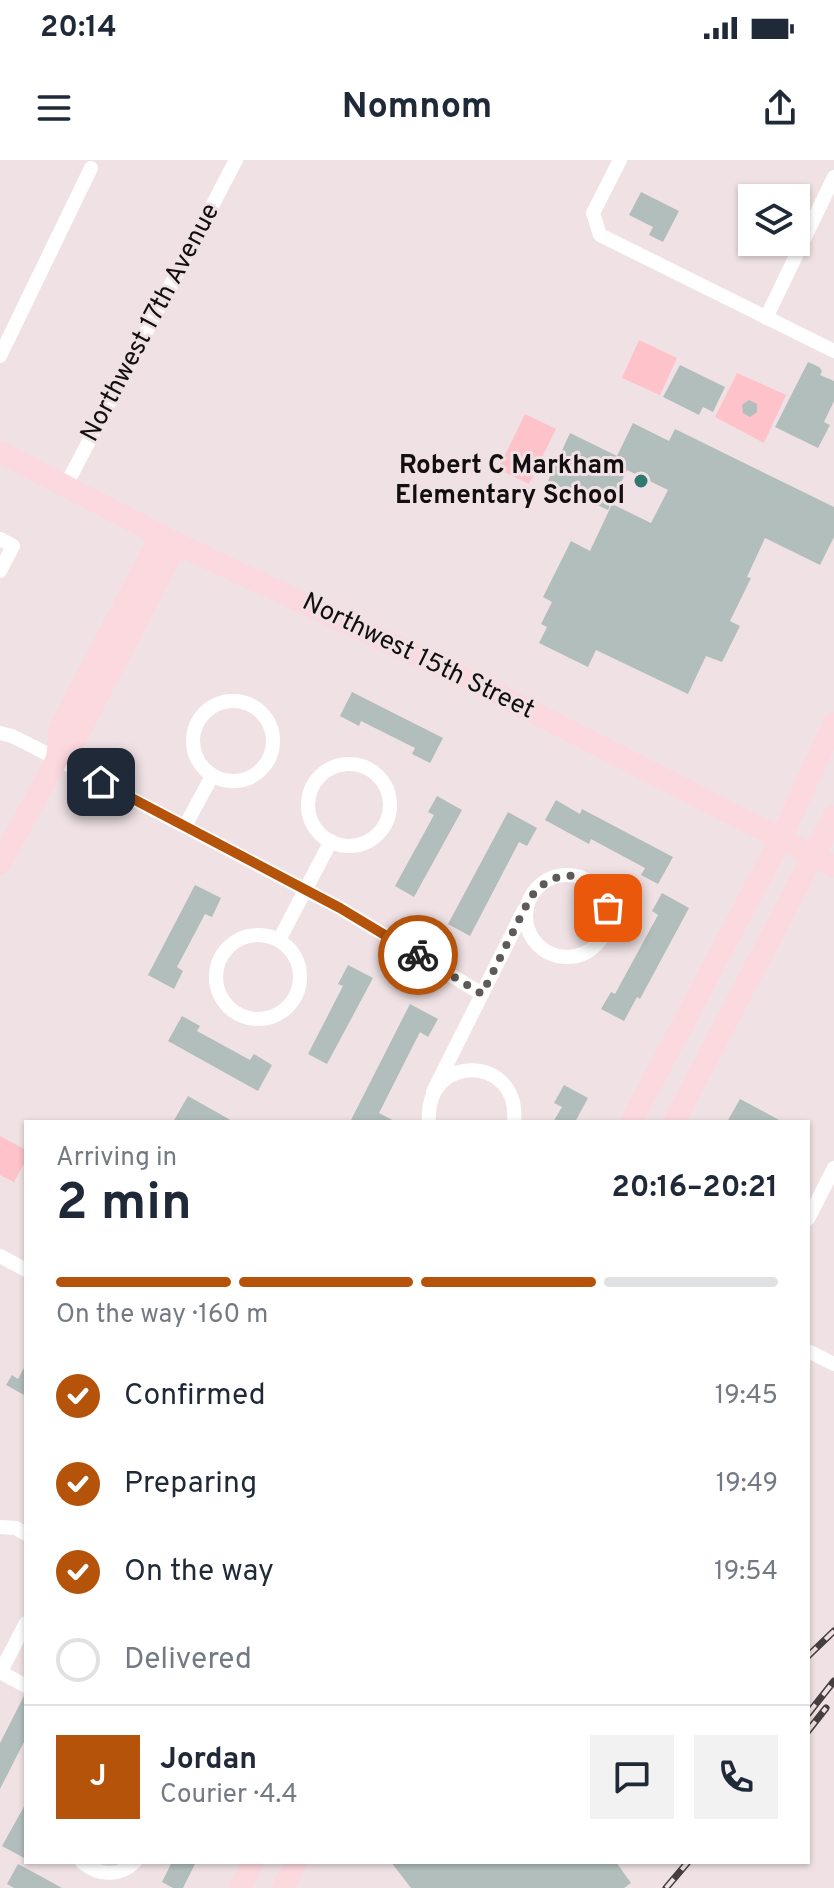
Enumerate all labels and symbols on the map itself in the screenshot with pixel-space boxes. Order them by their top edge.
street label: Northwest 17th Avenue [74,198,228,448]
place label: Robert C Markham Elementary School [395,450,625,513]
marker: Robert C Markham Elementary School [632,472,650,490]
street label: Northwest 15th Street [296,586,540,728]
pin [67,748,135,816]
pin [574,874,642,942]
courier [378,915,458,995]

